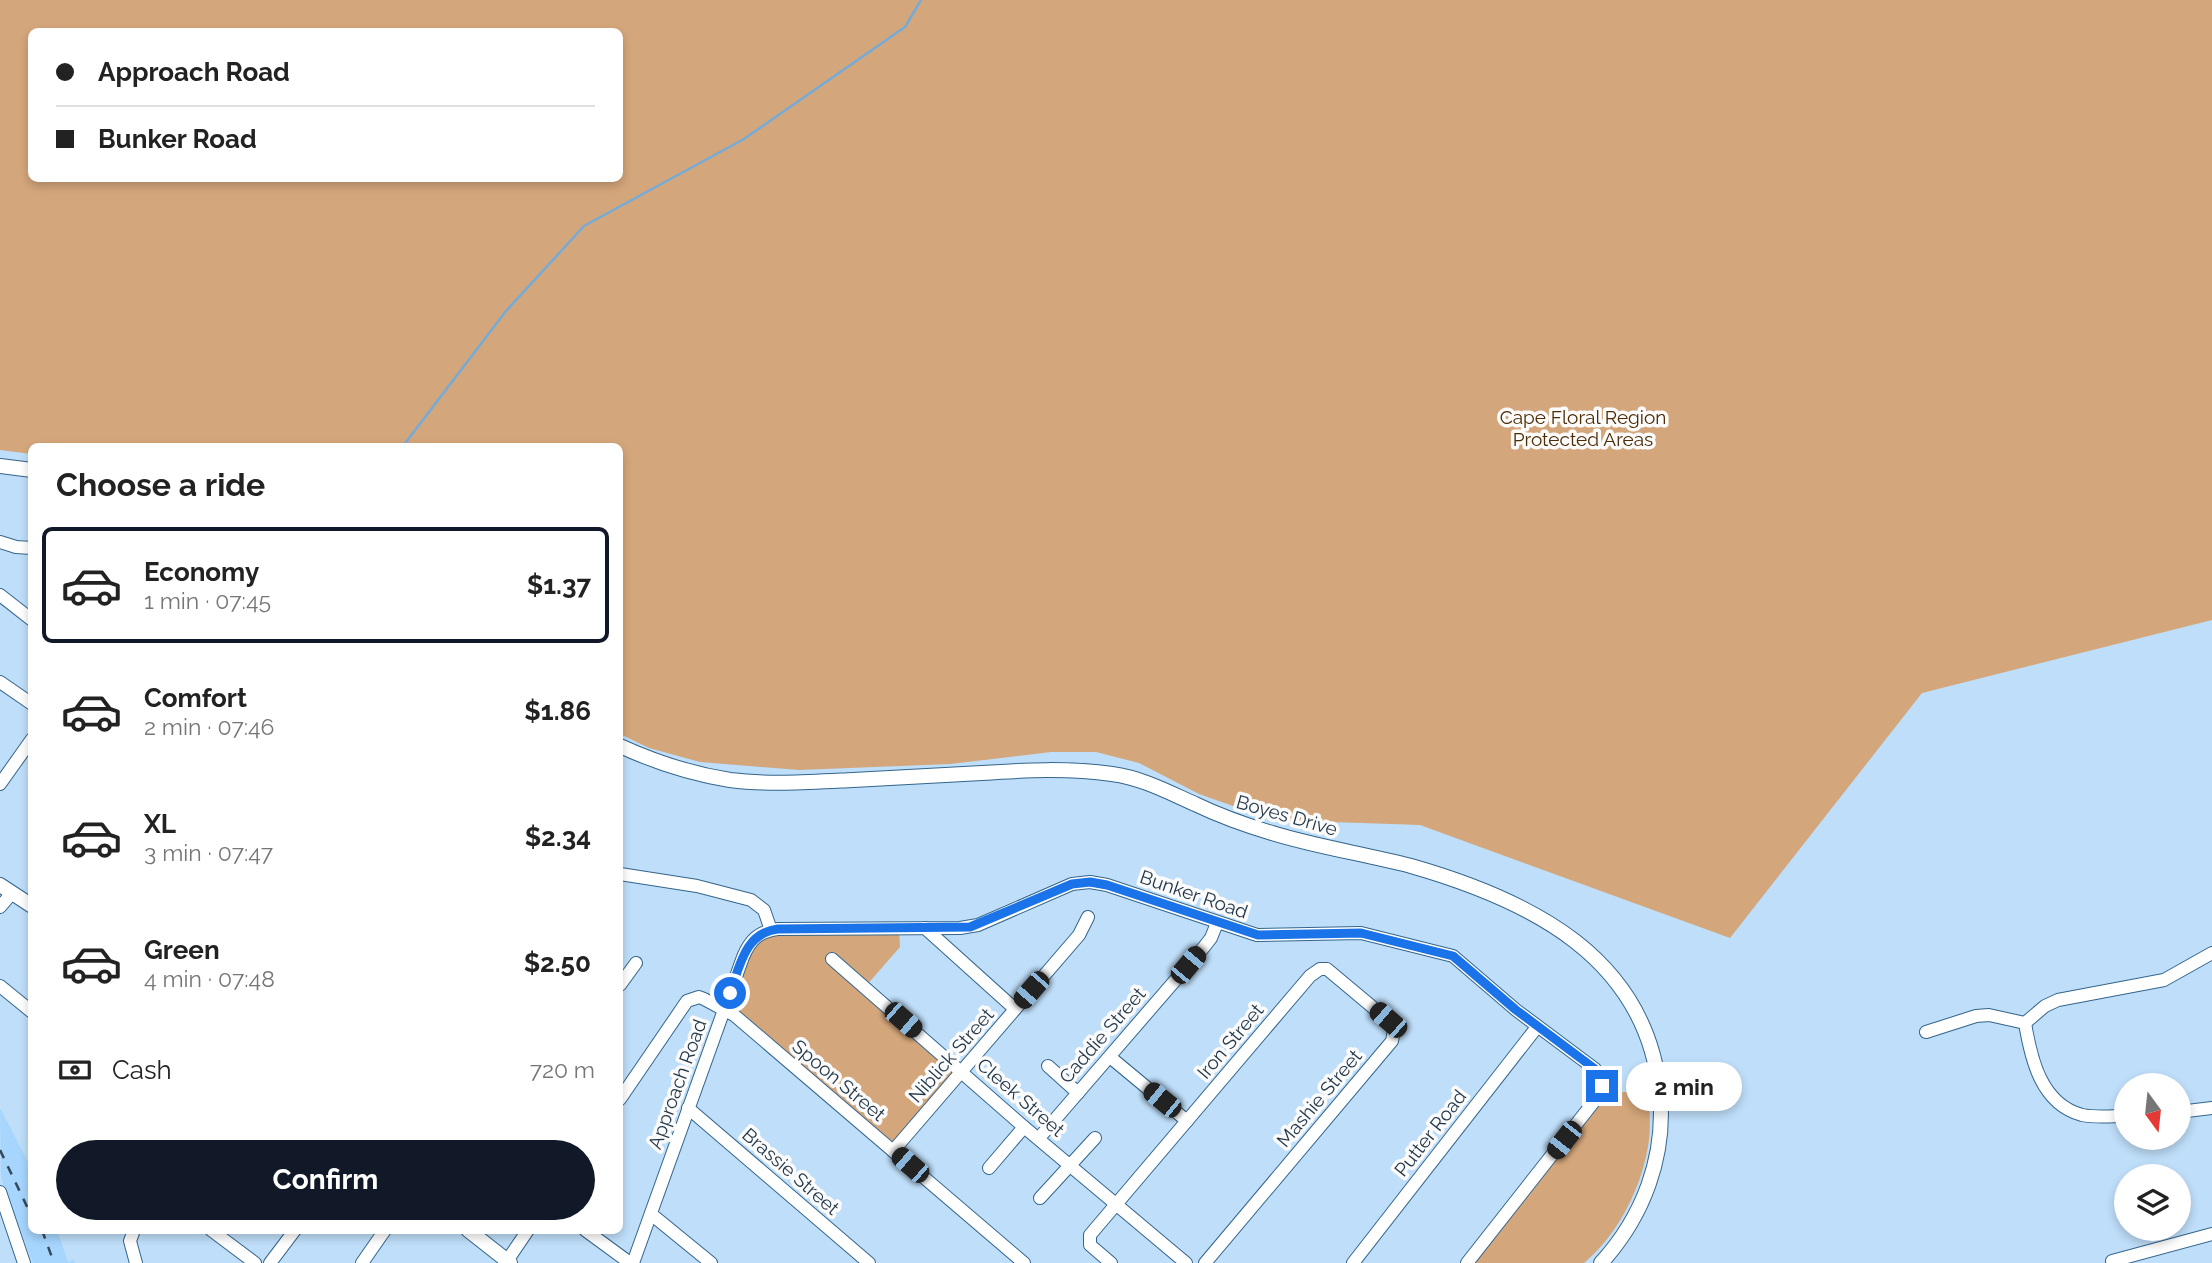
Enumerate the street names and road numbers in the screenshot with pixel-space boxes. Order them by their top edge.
street label: Boyes Drive [1234,790,1340,840]
street label: Bunker Road [1137,865,1251,923]
street label: Caddie Street [1054,982,1150,1087]
street label: Iron Street [1192,999,1268,1083]
street label: Niblick Street [904,1003,998,1107]
street label: Approach Road [643,1016,711,1152]
street label: Spoon Street [788,1035,890,1126]
street label: Mashie Street [1272,1044,1366,1151]
street label: Cleek Street [973,1053,1069,1141]
street label: Putter Road [1389,1085,1471,1181]
street label: Brassie Street [738,1123,844,1219]

